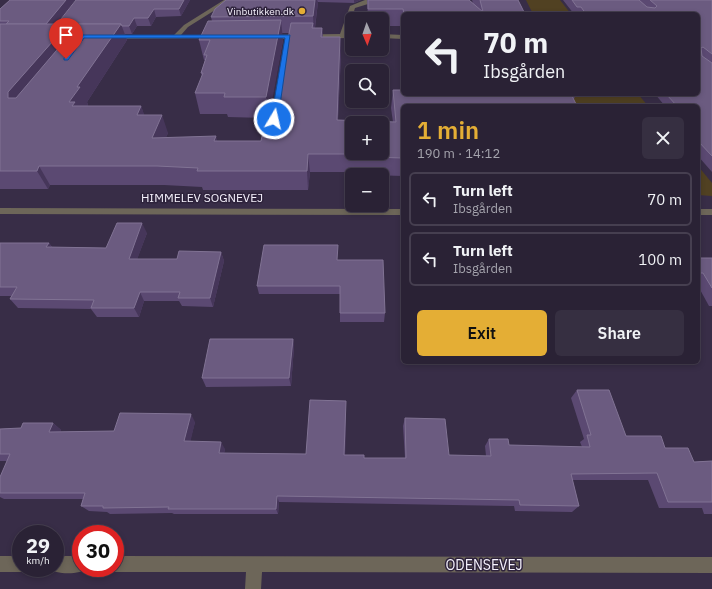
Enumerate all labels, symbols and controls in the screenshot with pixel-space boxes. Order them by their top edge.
place label: Vinbutikken.dk [227,5,295,18]
marker: Vinbutikken.dk [297,6,307,16]
north arrow [345,12,389,56]
map controls [345,12,389,212]
pin [49,18,83,59]
icon: arrive [55,24,77,46]
text: 70 m [483,24,548,61]
icon: left [417,28,469,80]
text: Ibsgården [483,60,565,83]
button: search [345,64,389,108]
position arrow [253,98,295,140]
text: 1 min [417,114,479,146]
button: + [345,116,389,160]
button: close [642,117,684,159]
text: 190 m · 14:12 [417,145,500,162]
button: − [345,168,389,212]
text: Turn left [453,181,513,200]
icon: left [419,188,441,210]
street label: HIMMELEV SOGNEVEJ [141,190,263,205]
text: 70 m [647,190,682,209]
text: Ibsgården [453,200,512,217]
text: Turn left [453,241,513,260]
icon: left [419,248,441,270]
text: 100 m [638,250,682,269]
text: Ibsgården [453,260,512,277]
button: Exit [417,310,547,356]
button: Share [555,310,684,356]
speed limit sign: 30 [72,525,124,577]
text: 29 [26,532,50,559]
text: km/h [26,554,50,567]
street label: ODENSEVEJ [445,556,523,574]

